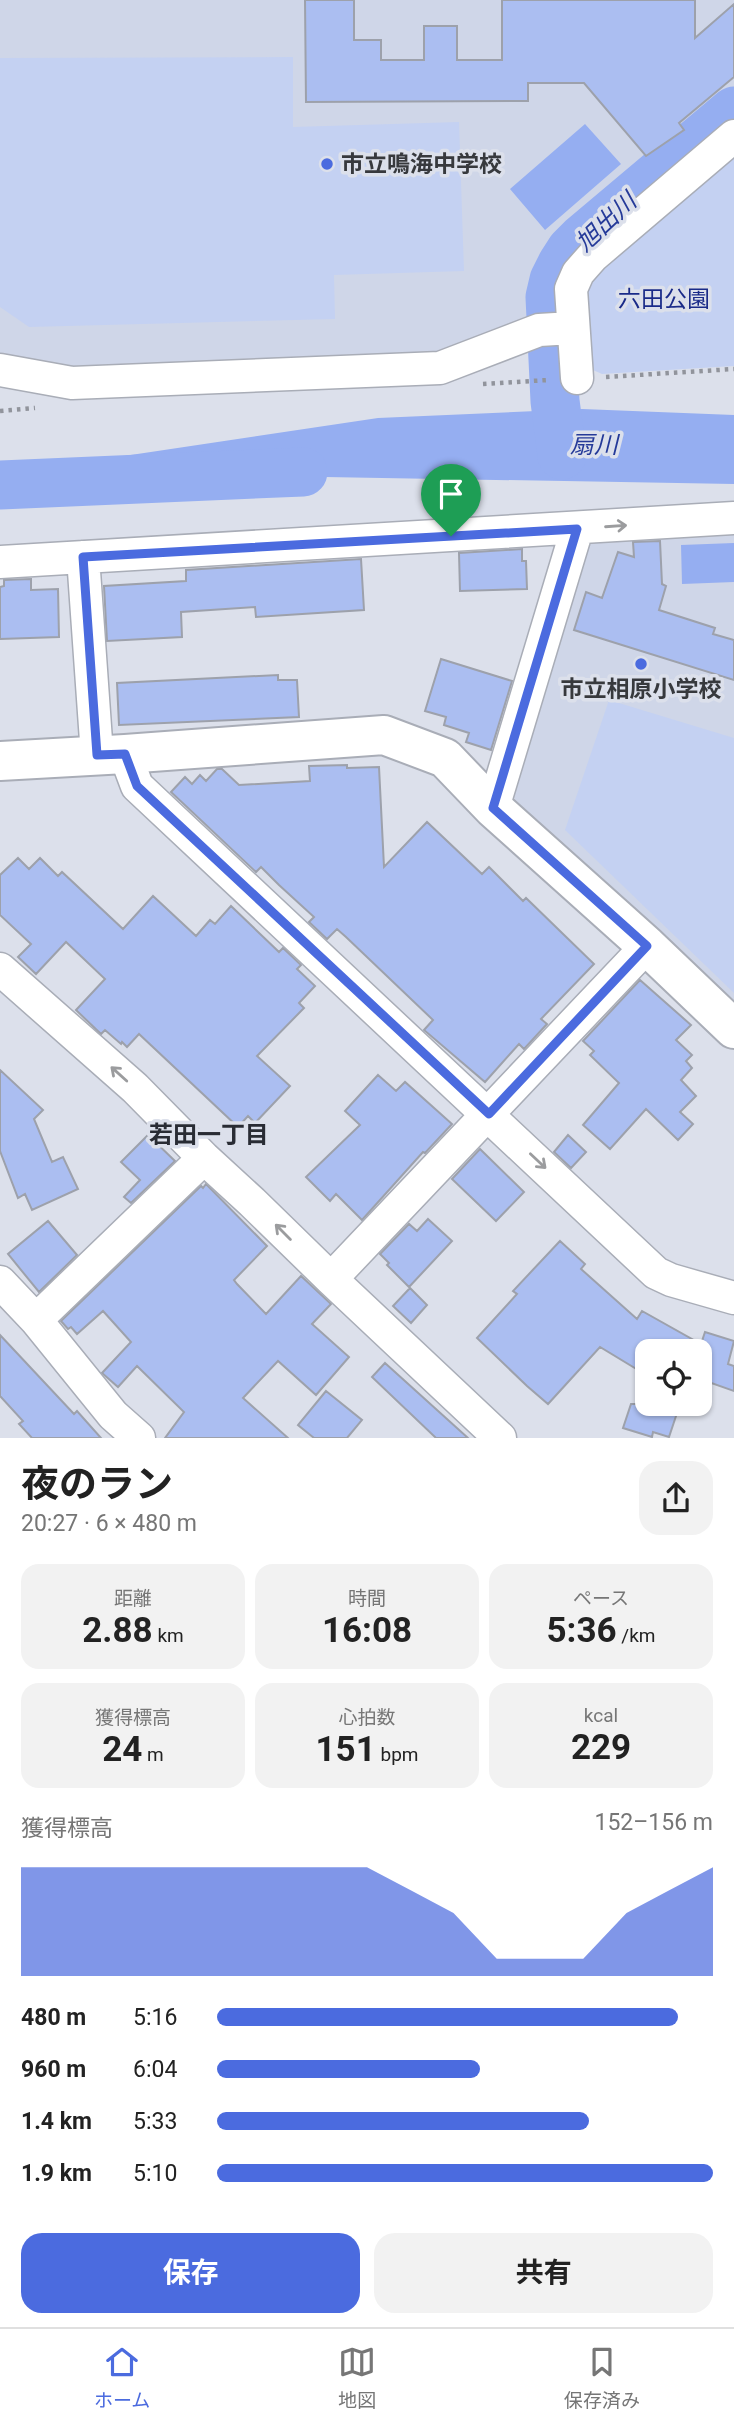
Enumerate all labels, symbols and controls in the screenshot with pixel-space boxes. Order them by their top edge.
place label: 市立鳴海中学校 [341,151,502,178]
marker: 市立鳴海中学校 [319,156,335,172]
water label: 旭出川 [570,185,644,257]
park label: 六田公園 [618,286,710,313]
water label: 扇川 [570,431,621,459]
pin [421,464,481,536]
icon: arrive [432,475,470,513]
one-way arrow [604,519,627,532]
marker: 市立相原小学校 [633,656,649,672]
place label: 市立相原小学校 [561,676,722,703]
one-way arrow [110,1066,128,1082]
district label: 若田一丁目 [149,1121,269,1149]
one-way arrow [529,1152,546,1169]
one-way arrow [274,1223,291,1240]
map controls [635,1339,712,1416]
button: locate [635,1339,712,1416]
button: share [639,1461,713,1535]
text: 夜のラン [21,1462,173,1506]
text: 20:27 · 6 × 480 m [21,1510,197,1537]
text: 距離 [114,1587,152,1610]
text: 時間 [348,1587,386,1610]
text: ペース [573,1587,629,1610]
text: 2.88 [82,1610,153,1651]
text: 16:08 [322,1610,412,1651]
text: 5:36 [547,1610,617,1651]
text: km [153,1624,184,1647]
text: /km [617,1624,655,1647]
text: kcal [584,1704,618,1727]
text: 獲得標高 [95,1706,171,1729]
text: 心拍数 [338,1706,396,1729]
text: 229 [571,1727,631,1768]
text: 24 [102,1729,142,1770]
text: 151 [316,1729,376,1770]
text: m [142,1743,164,1766]
text: bpm [376,1743,418,1766]
text: 152–156 m [594,1809,713,1836]
text: 獲得標高 [21,1815,113,1842]
text: 480 m [21,2004,86,2031]
text: 5:16 [133,2004,177,2031]
text: 960 m [21,2056,86,2083]
text: 6:04 [133,2056,177,2083]
text: 1.4 km [21,2108,92,2135]
text: 5:33 [133,2108,177,2135]
text: 1.9 km [21,2160,92,2187]
text: 5:10 [133,2160,177,2187]
button: 保存 [21,2233,360,2313]
button: 共有 [374,2233,713,2313]
tab: ホーム [94,2343,150,2412]
tab: 地図 [338,2343,376,2412]
tab: 保存済み [564,2343,640,2412]

